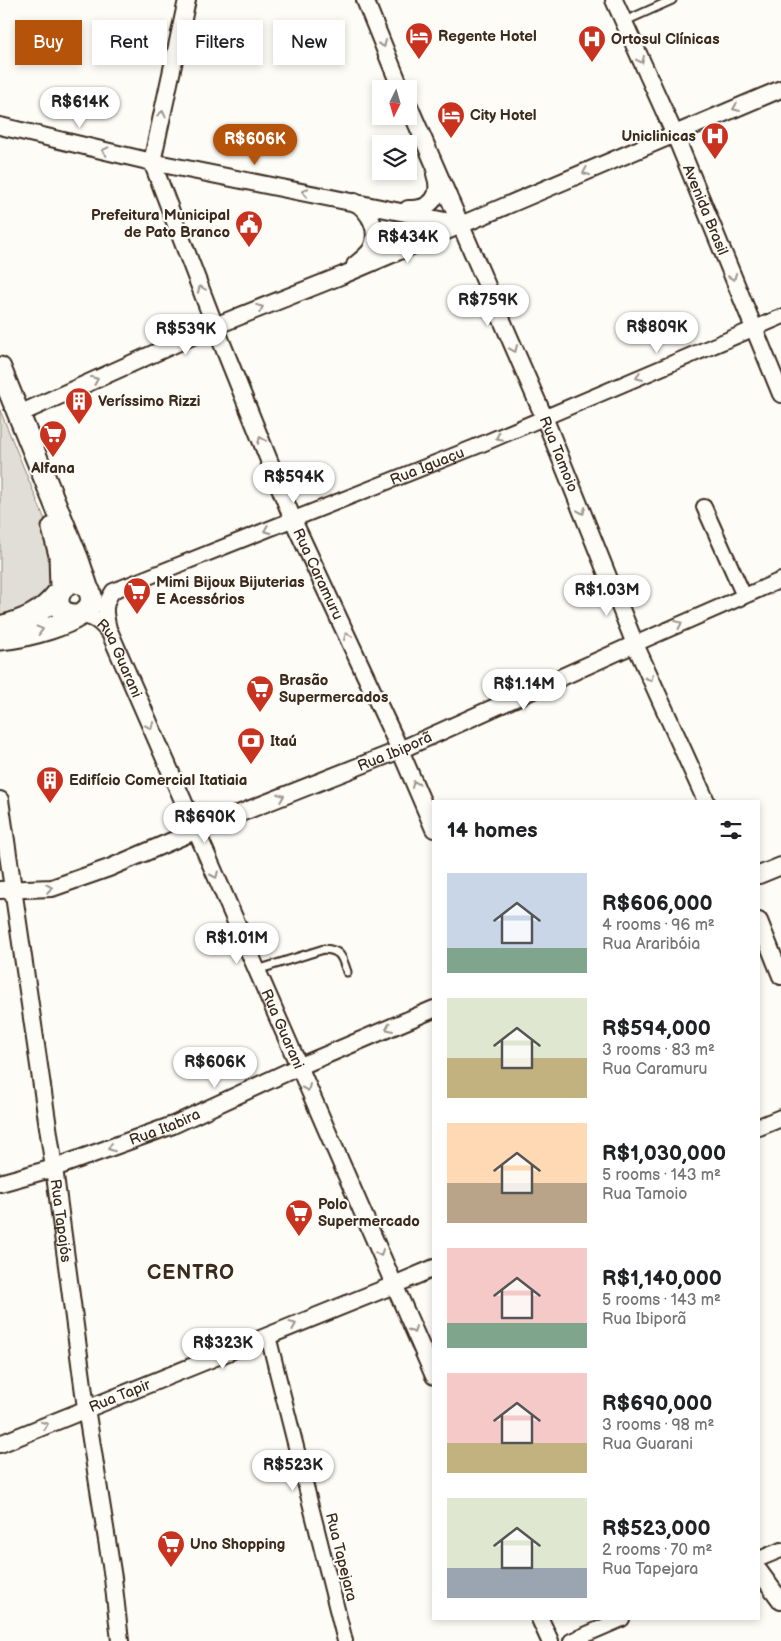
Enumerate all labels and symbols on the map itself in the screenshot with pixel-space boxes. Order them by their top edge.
hotel icon: Regente Hotel [404,21,434,60]
hospital icon: Ortosul Clínicas [577,24,607,63]
place label: Regente Hotel [438,27,537,46]
place label: Ortosul Clínicas [611,30,720,49]
one-way arrow [377,39,387,48]
one-way arrow [635,55,645,64]
north arrow [372,80,418,125]
pin: R$614K [39,86,121,129]
hotel icon: City Hotel [436,100,466,139]
one-way arrow [732,102,741,113]
place label: City Hotel [470,106,537,125]
one-way arrow [157,110,167,119]
hospital icon: Uniclinicas [700,121,730,160]
pin: R$606K [214,124,296,166]
place label: Uniclinicas [621,127,696,146]
one-way arrow [100,146,109,157]
street label: Avenida Brasil [679,162,733,258]
one-way arrow [583,166,591,176]
one-way arrow [301,187,309,198]
place label: Prefeitura Municipal de Pato Branco [91,206,230,242]
public building icon: Prefeitura Municipal de Pato Branco [234,209,264,248]
pin: R$434K [367,222,449,264]
one-way arrow [727,272,737,281]
pin: R$759K [447,284,529,327]
one-way arrow [197,285,207,293]
one-way arrow [256,304,264,314]
pin: R$809K [616,312,698,354]
pin: R$539K [145,314,227,356]
one-way arrow [508,344,519,353]
one-way arrow [636,372,644,382]
one-way arrow [90,375,99,386]
building icon: Veríssimo Rizzi [64,386,94,425]
place label: Veríssimo Rizzi [98,392,201,411]
street label: Rua Tamoio [535,413,583,495]
supermarket icon: Alfana [38,419,68,458]
one-way arrow [495,430,504,441]
one-way arrow [257,436,267,444]
street label: Rua Iguaçu [387,443,467,489]
place label: Alfana [30,459,75,478]
pin: R$594K [253,462,335,504]
one-way arrow [575,506,586,515]
one-way arrow [264,524,272,534]
street label: Rua Caramuru [289,525,348,623]
place label: Mimi Bijoux Bijuterias E Acessórios [156,573,305,609]
pin: R$1.03M [561,574,653,617]
supermarket icon: Mimi Bijoux Bijuterias E Acessórios [122,576,152,615]
street label: Rua Guarani [93,615,146,700]
one-way arrow [674,620,683,631]
one-way arrow [36,626,44,636]
one-way arrow [343,632,354,641]
pin: R$1.14M [478,668,570,711]
place label: Brasão Supermercados [279,671,388,707]
one-way arrow [644,673,655,682]
supermarket icon: Brasão Supermercados [245,674,275,713]
one-way arrow [143,721,154,730]
bank icon: Itaú [236,726,266,765]
street label: Rua Ibiporã [355,727,435,775]
place label: Itaú [270,732,297,751]
building icon: Edifício Comercial Itatiaia [35,765,65,804]
place label: Edifício Comercial Itatiaia [69,771,247,790]
one-way arrow [410,780,421,789]
one-way arrow [276,793,285,803]
pin: R$690K [164,802,246,844]
one-way arrow [208,870,219,879]
one-way arrow [44,883,53,893]
pin: R$1.01M [191,922,283,965]
street label: Rua Guarani [257,986,308,1072]
one-way arrow [385,1022,394,1033]
pin: R$606K [174,1046,256,1089]
one-way arrow [301,1083,312,1092]
street label: Rua Itabira [127,1104,203,1150]
one-way arrow [107,1142,116,1152]
street label: Rua Tapajós [46,1178,76,1264]
place label: Polo Supermercado [318,1195,420,1231]
supermarket icon: Polo Supermercado [284,1198,314,1237]
one-way arrow [373,1248,384,1257]
district label: CENTRO [147,1261,235,1285]
one-way arrow [288,1321,297,1332]
one-way arrow [407,1325,418,1334]
pin: R$323K [182,1328,264,1370]
street label: Rua Tapir [86,1375,154,1417]
one-way arrow [40,1421,49,1431]
pin: R$523K [252,1450,334,1492]
street label: Rua Tapejara [321,1511,361,1603]
supermarket icon: Uno Shopping [156,1529,186,1568]
place label: Uno Shopping [190,1535,285,1554]

